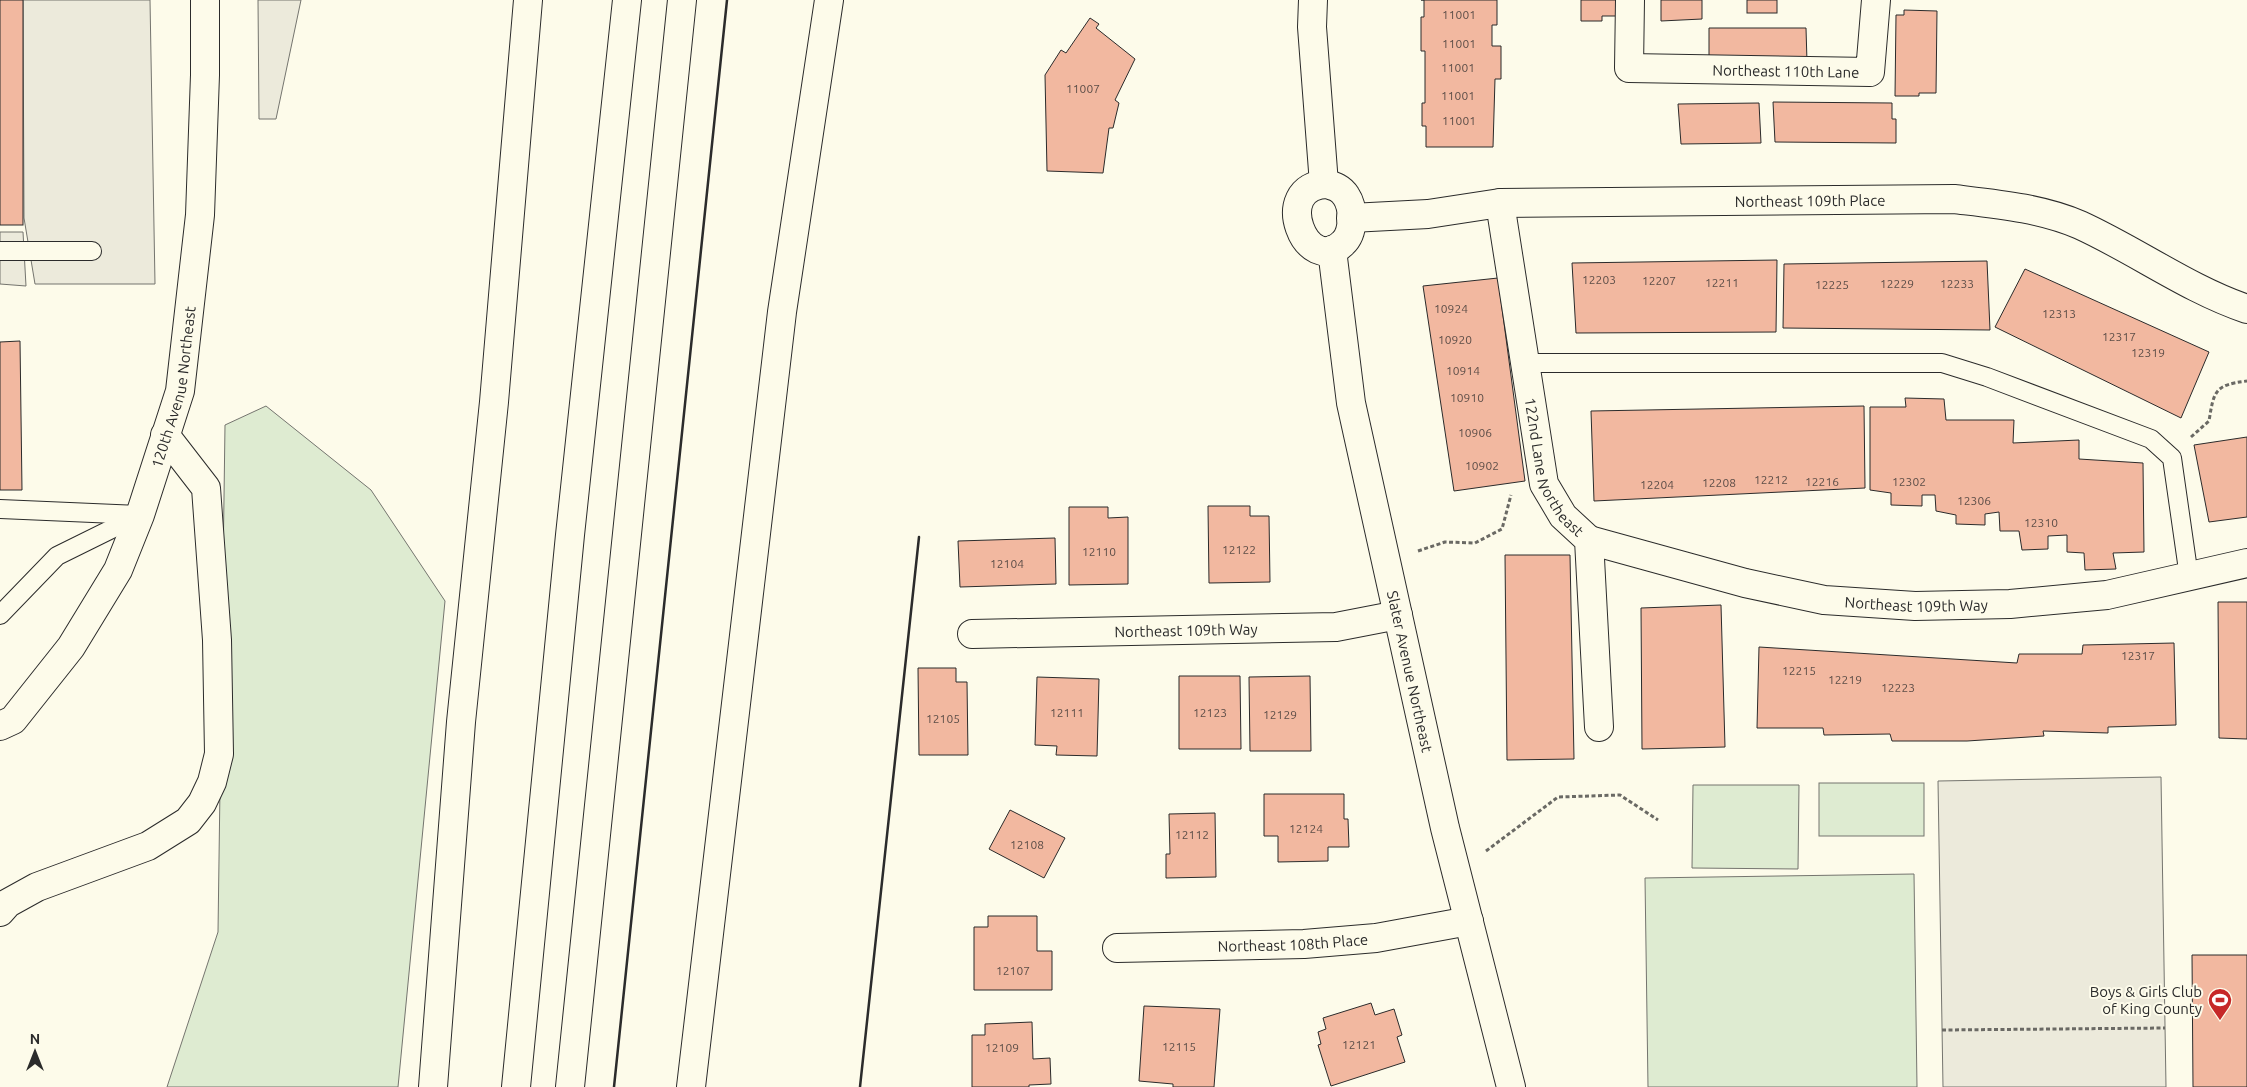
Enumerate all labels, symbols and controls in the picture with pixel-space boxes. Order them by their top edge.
house number: 11001 [1442,8,1476,21]
house number: 11001 [1442,37,1476,50]
house number: 11001 [1441,61,1475,74]
street label: Northeast 110th Lane [1712,61,1860,80]
house number: 11007 [1066,82,1100,95]
house number: 11001 [1441,89,1475,102]
house number: 11001 [1442,114,1476,127]
street label: Northeast 109th Place [1735,191,1885,209]
house number: 12203 [1582,273,1616,286]
house number: 12207 [1642,274,1676,287]
house number: 12211 [1705,276,1739,289]
house number: 12229 [1880,277,1914,290]
house number: 12233 [1940,277,1974,290]
house number: 12225 [1815,278,1849,291]
house number: 10924 [1434,302,1468,315]
street label: 120th Avenue Northeast [147,305,198,470]
house number: 12313 [2042,307,2076,320]
house number: 12317 [2102,330,2136,343]
house number: 10920 [1438,333,1472,346]
house number: 12319 [2131,346,2165,359]
house number: 10914 [1446,364,1480,377]
house number: 10910 [1450,391,1484,404]
street label: 122nd Lane Northeast [1522,396,1587,540]
house number: 10906 [1458,426,1492,439]
house number: 10902 [1465,459,1499,472]
house number: 12212 [1754,473,1788,486]
house number: 12216 [1805,475,1839,488]
house number: 12302 [1892,475,1926,488]
house number: 12208 [1702,476,1736,489]
house number: 12204 [1640,478,1674,491]
house number: 12306 [1957,494,1991,507]
house number: 12310 [2024,516,2058,529]
house number: 12122 [1222,543,1256,556]
house number: 12110 [1082,545,1116,558]
house number: 12104 [990,557,1024,570]
street label: Slater Avenue Northeast [1384,589,1436,754]
street label: Northeast 109th Way [1844,593,1988,615]
street label: Northeast 109th Way [1114,620,1258,640]
house number: 12317 [2121,649,2155,662]
house number: 12215 [1782,664,1816,677]
house number: 12219 [1828,673,1862,686]
house number: 12223 [1881,681,1915,694]
house number: 12111 [1050,706,1084,719]
house number: 12123 [1193,706,1227,719]
house number: 12129 [1263,708,1297,721]
house number: 12105 [926,712,960,725]
house number: 12124 [1289,822,1323,835]
house number: 12112 [1175,828,1209,841]
house number: 12108 [1010,838,1044,851]
street label: Northeast 108th Place [1217,930,1369,954]
house number: 12107 [996,964,1030,977]
place label: Boys & Girls Club of King County [2090,983,2202,1017]
sports icon: Boys & Girls Club of King County [2207,987,2233,1021]
north arrow [10,1027,60,1077]
text: N [30,1031,40,1047]
house number: 12121 [1342,1038,1376,1051]
house number: 12115 [1162,1040,1196,1053]
house number: 12109 [985,1041,1019,1054]

